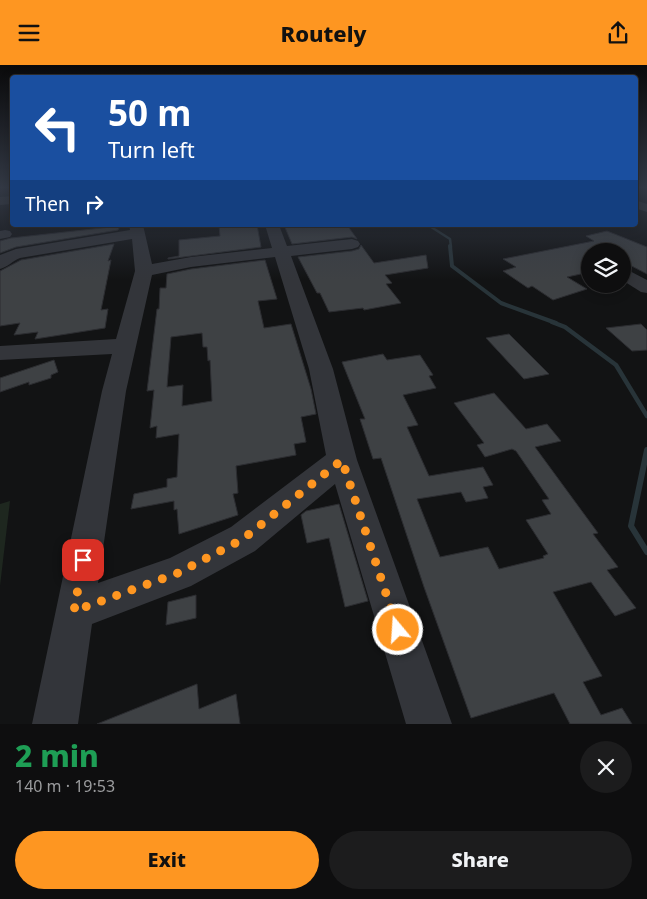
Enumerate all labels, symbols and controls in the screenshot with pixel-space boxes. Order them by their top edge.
text: Routely [281,18,366,48]
icon: menu [15,19,43,47]
icon: share [604,19,632,47]
text: 50 m [108,89,191,136]
icon: left [25,95,90,160]
text: Turn left [108,134,195,164]
icon: right [80,190,108,218]
text: Then [25,191,70,217]
map controls [581,243,631,293]
button: layers [581,243,631,293]
pin [62,539,104,581]
icon: arrive [69,546,97,574]
position arrow [371,603,423,655]
text: 2 min [15,735,99,776]
button: close [580,741,632,793]
text: 140 m · 19:53 [15,775,115,797]
button: Exit [15,831,319,889]
button: Share [329,831,632,889]

